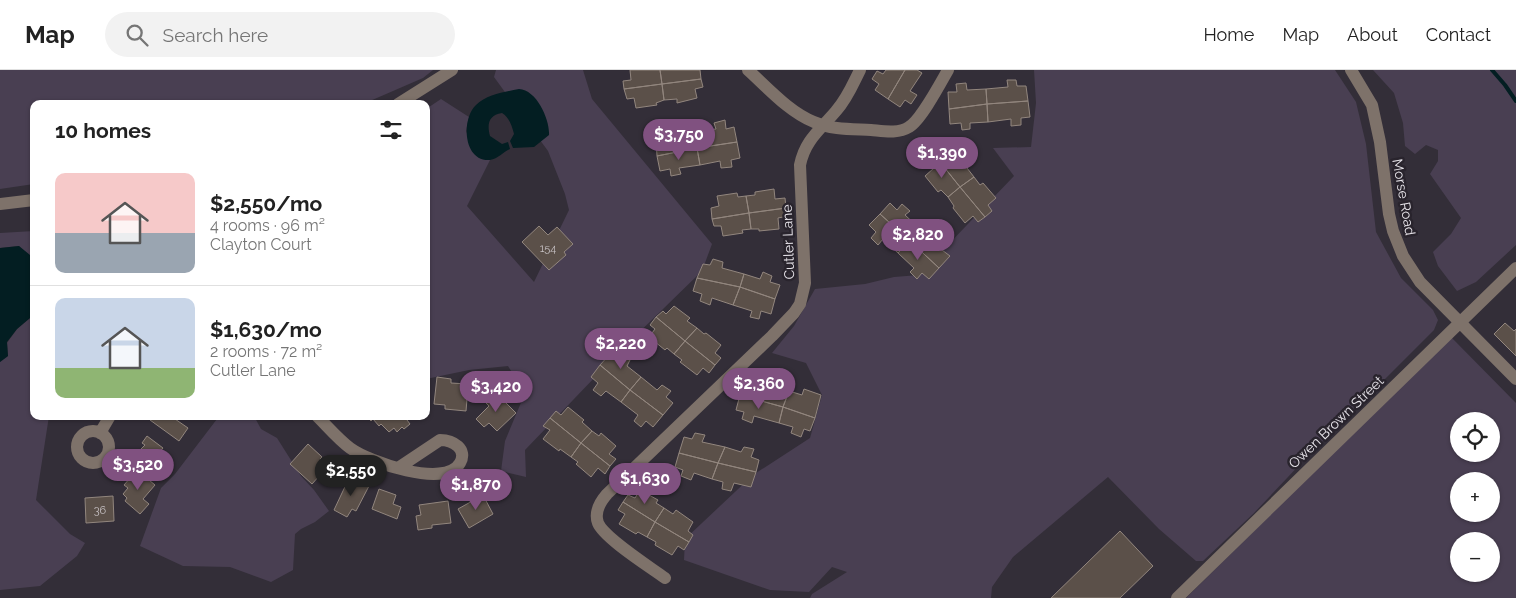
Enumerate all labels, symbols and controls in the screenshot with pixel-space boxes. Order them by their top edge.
search box [105,12,455,57]
text: Map [25,20,75,49]
icon: search [123,21,151,49]
text: Search here [163,24,268,46]
text: Home [1203,24,1254,45]
text: Map [1282,24,1319,45]
text: About [1347,24,1398,45]
text: Contact [1426,24,1491,45]
icon: filters [377,116,405,144]
text: 10 homes [55,118,151,143]
pin: $3,750 [638,118,720,161]
text: $3,750 [654,125,704,144]
pin: $1,390 [901,136,983,179]
text: $1,390 [917,143,967,162]
street label: Morse Road [1389,157,1419,237]
text: $2,550/mo [210,191,322,216]
icon: home [95,193,155,253]
street label: Cutler Lane [779,204,797,280]
text: 4 rooms · 96 m² [210,216,325,235]
pin: $2,820 [877,218,959,261]
text: $2,820 [892,225,944,244]
text: Clayton Court [210,235,312,254]
house number: 154 [540,242,556,255]
text: $1,630/mo [210,317,322,342]
icon: home [95,318,155,378]
pin: $2,220 [580,328,662,370]
text: $2,220 [596,334,646,353]
text: 2 rooms · 72 m² [210,342,322,361]
text: Cutler Lane [210,361,296,380]
pin: $2,360 [718,368,800,410]
pin: $3,420 [455,370,537,413]
street label: Owen Brown Street [1285,372,1387,471]
text: $2,360 [733,374,785,393]
text: $3,420 [471,377,521,396]
map controls [1450,412,1500,582]
button: locate [1450,412,1500,462]
pin: $3,520 [97,448,179,491]
pin: $2,550 [310,454,392,497]
text: $3,520 [113,455,163,474]
text: $2,550 [326,461,376,480]
pin: $1,630 [604,462,686,505]
pin: $1,870 [435,468,517,511]
text: $1,630 [620,469,670,488]
button: + [1450,472,1500,522]
text: $1,870 [451,475,501,494]
house number: 36 [94,504,107,517]
button: − [1450,532,1500,582]

